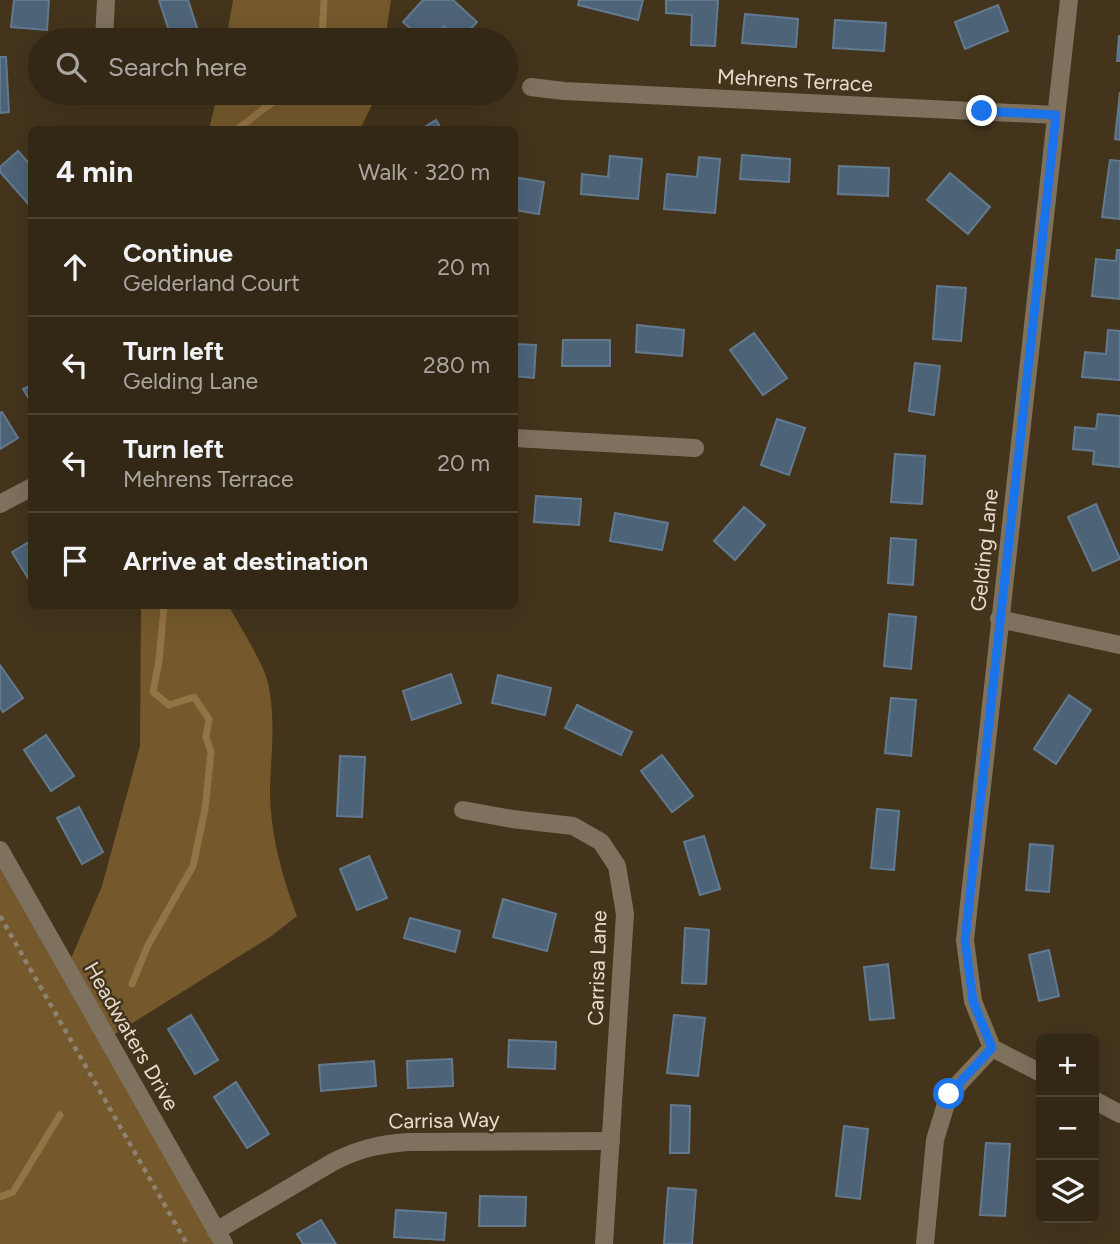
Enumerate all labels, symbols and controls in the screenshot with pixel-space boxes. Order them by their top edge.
search box [28,28,518,105]
icon: search [52,48,90,86]
text: Search here [108,51,247,83]
street label: Mehrens Terrace [717,63,873,97]
route end [966,95,997,126]
text: 4 min [56,153,133,190]
text: Walk · 320 m [358,158,490,186]
text: Continue [123,237,233,269]
icon: ahead [56,248,94,286]
text: 20 m [437,253,490,281]
text: Gelderland Court [123,269,300,297]
text: Turn left [123,335,224,367]
icon: left [56,346,94,384]
text: 280 m [423,351,490,379]
text: Gelding Lane [123,367,258,395]
text: Turn left [123,433,224,465]
icon: left [56,444,94,482]
text: 20 m [437,449,490,477]
text: Mehrens Terrace [123,465,294,493]
street label: Gelding Lane [965,487,1003,613]
icon: arrive [56,542,94,580]
text: Arrive at destination [123,545,368,577]
street label: Carrisa Lane [582,910,612,1026]
street label: Headwaters Drive [79,957,185,1115]
map controls [1036,1034,1099,1223]
button: + [1036,1034,1099,1097]
route start [933,1078,964,1109]
button: − [1036,1097,1099,1160]
street label: Carrisa Way [388,1107,500,1133]
button: layers [1036,1160,1099,1223]

